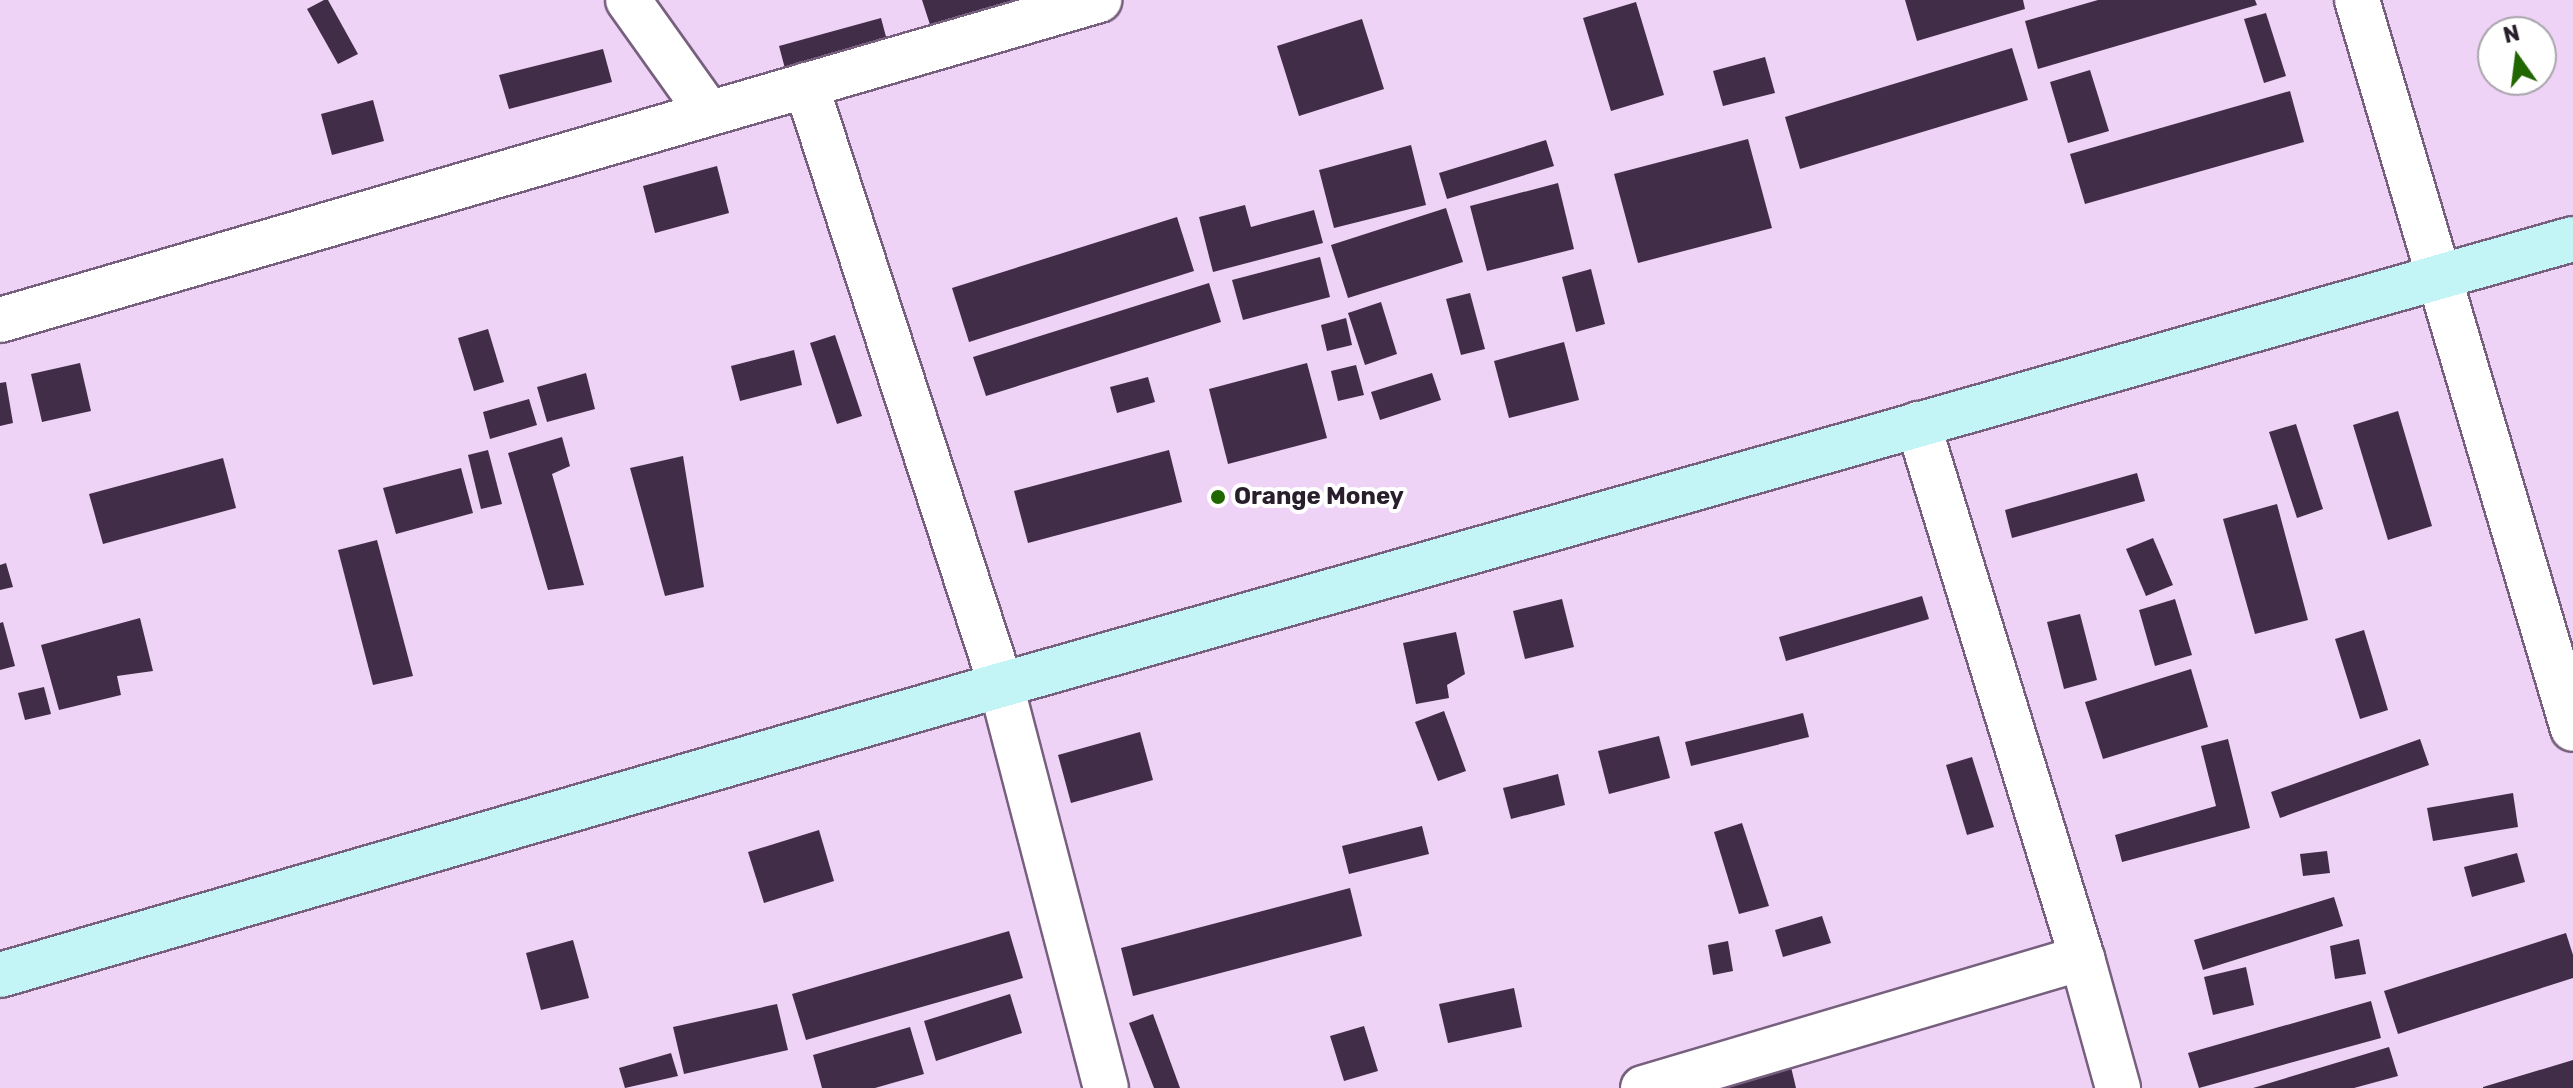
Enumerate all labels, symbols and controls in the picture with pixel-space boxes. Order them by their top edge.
north arrow [2477,16,2557,96]
text: N [2501,19,2522,49]
place label: Orange Money [1234,483,1404,511]
marker: Orange Money [1209,488,1227,506]

